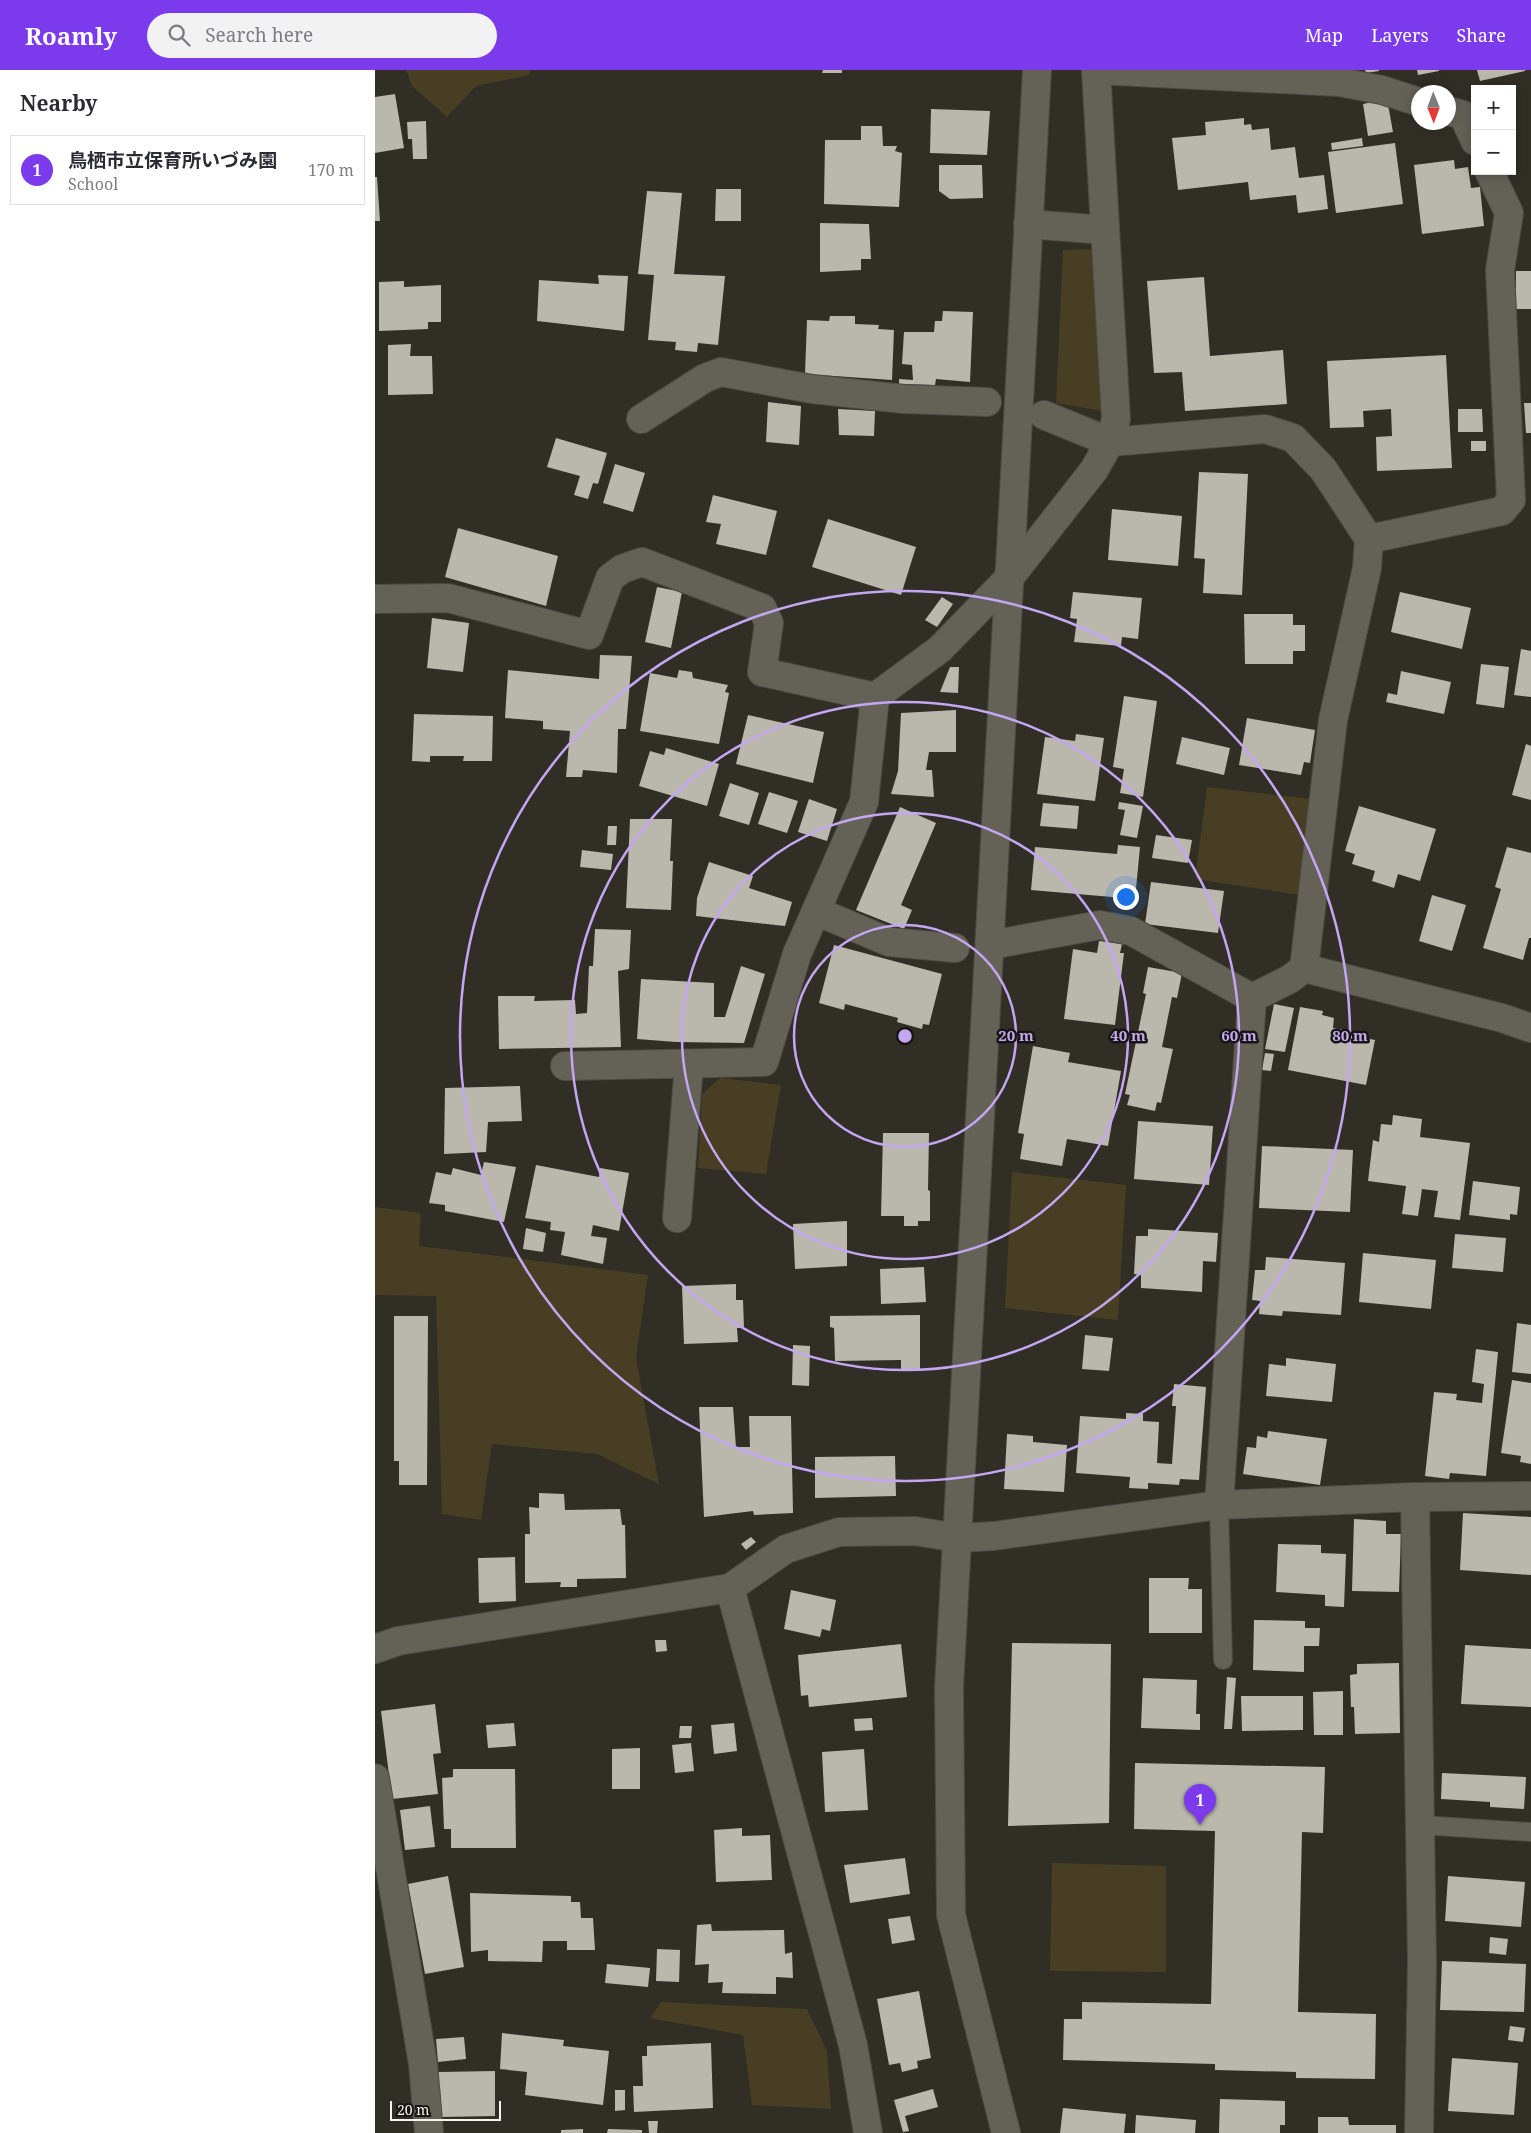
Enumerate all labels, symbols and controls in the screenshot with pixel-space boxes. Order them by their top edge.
search box [147,13,497,58]
text: Roamly [25,19,117,52]
icon: search [165,21,193,49]
text: Search here [205,22,313,48]
text: Map [1305,23,1343,47]
text: Layers [1371,23,1429,47]
text: Share [1457,23,1506,47]
north arrow [1411,85,1456,130]
map controls [1471,85,1516,175]
button: + [1471,85,1516,130]
text: Nearby [20,89,98,117]
button: − [1471,130,1516,175]
text: 鳥栖市立保育所いづみ園 [68,147,277,173]
text: 1 [32,159,42,181]
text: 170 m [308,159,354,181]
text: School [68,173,118,195]
your location [1113,884,1139,910]
text: 20 m [998,1025,1034,1045]
text: 40 m [1110,1025,1146,1045]
text: 60 m [1221,1025,1257,1045]
text: 80 m [1332,1025,1368,1045]
centre of rings [896,1027,914,1045]
pin: 1 [1184,1784,1216,1825]
scale bar [390,2098,501,2121]
text: 20 m [397,2100,430,2119]

